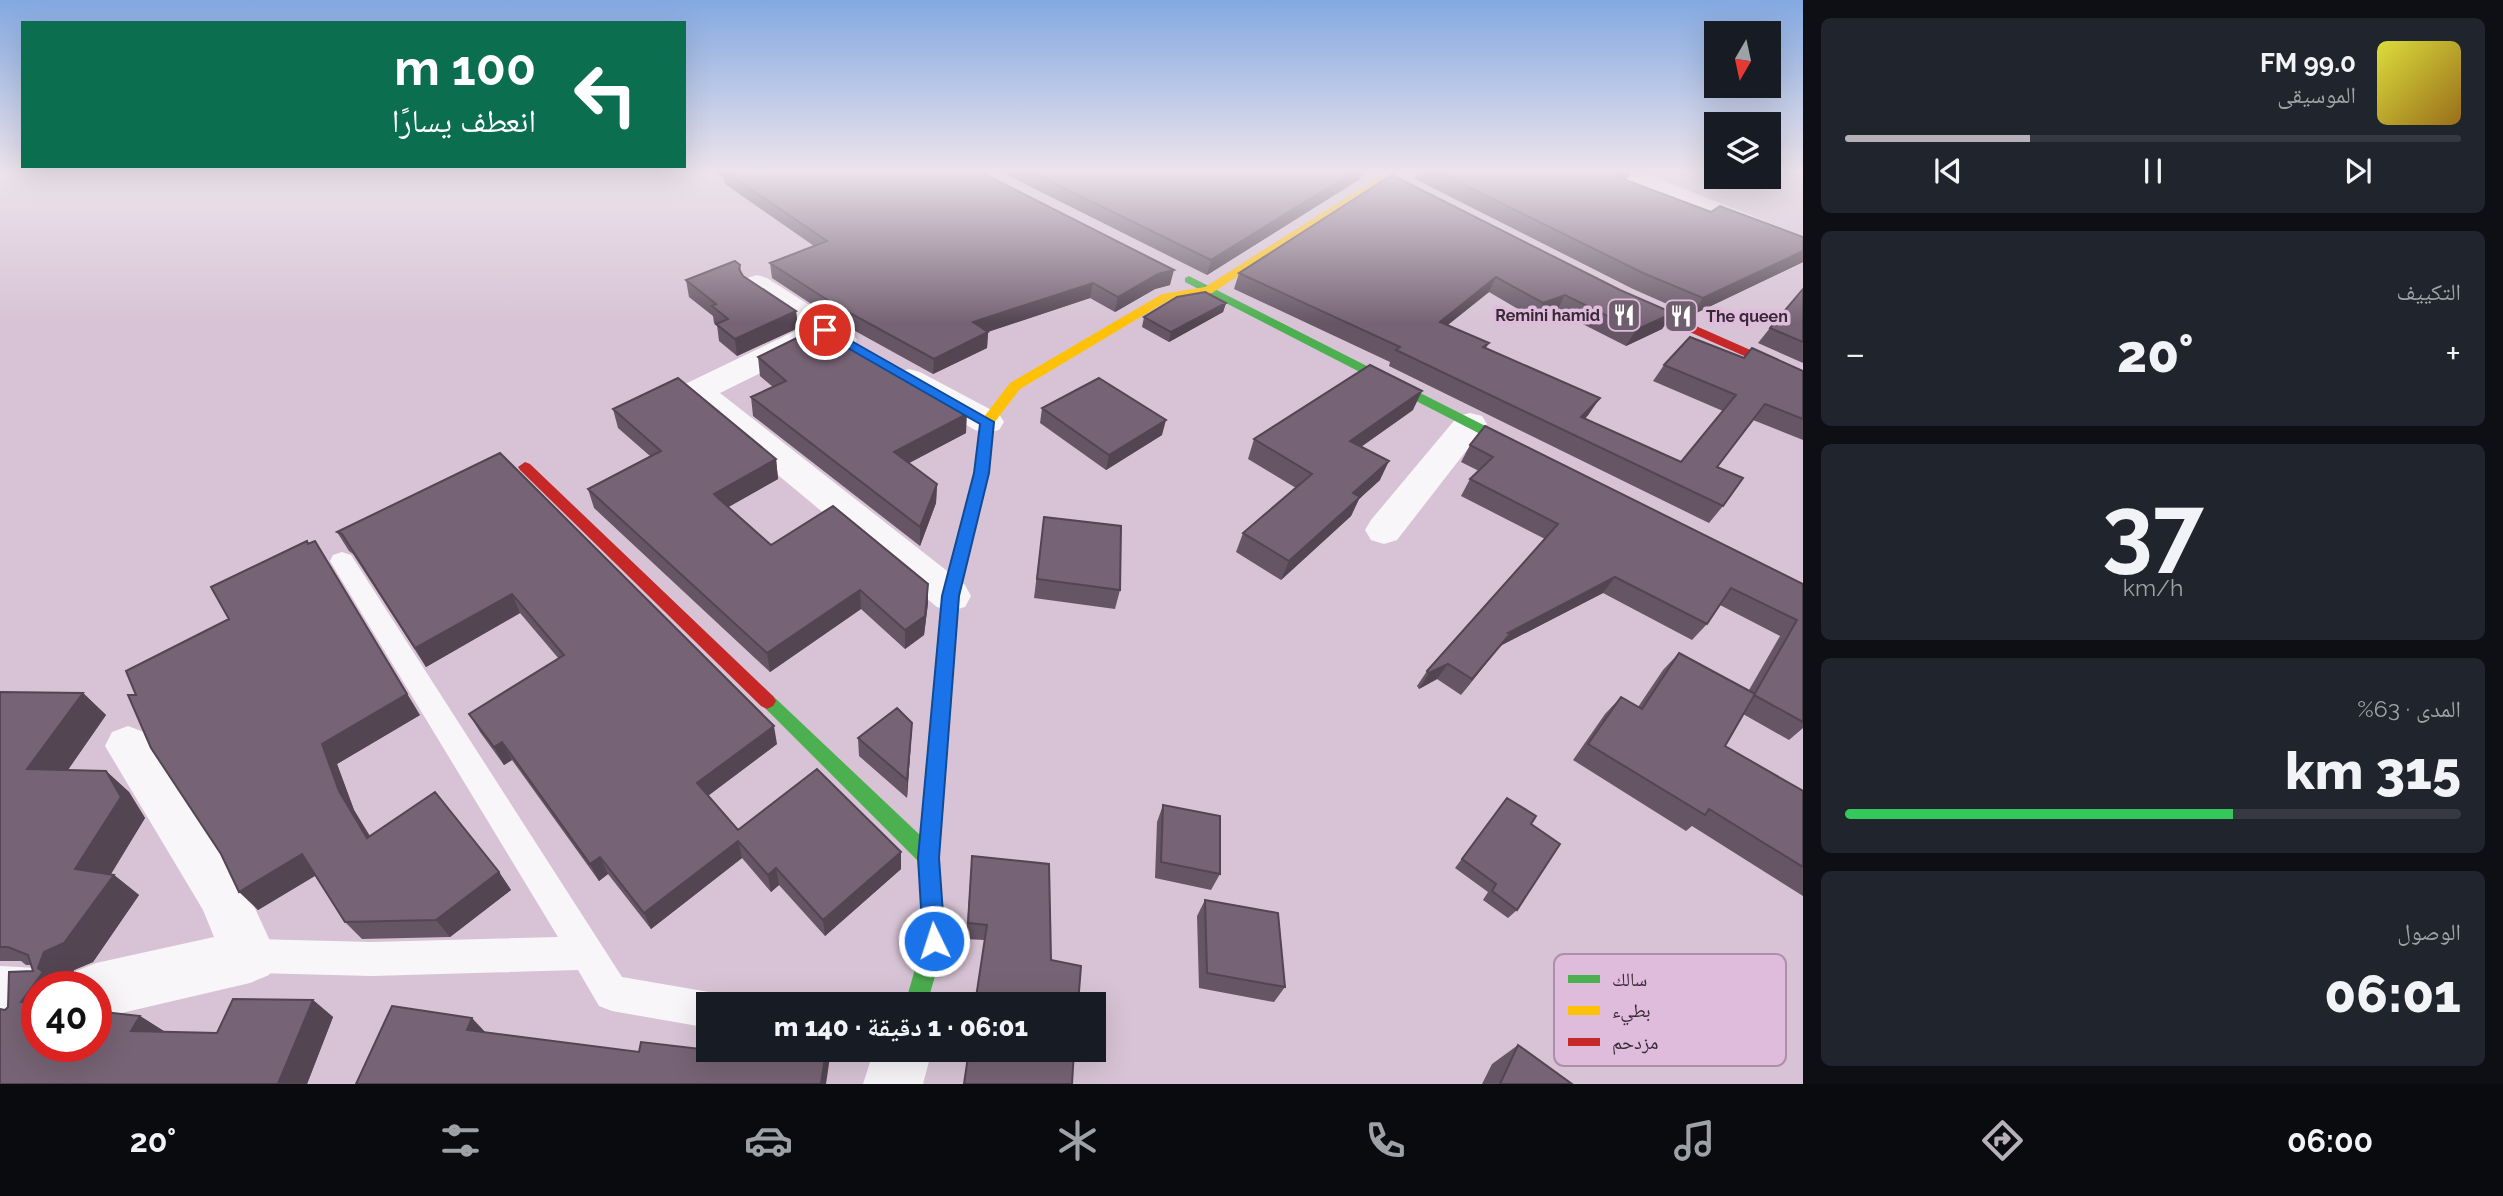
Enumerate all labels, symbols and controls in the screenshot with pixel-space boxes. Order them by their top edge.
north arrow [1704,21,1782,98]
map controls [1704,21,1781,189]
text: 100 m [394,39,536,96]
text: 99.0 FM [2260,48,2356,78]
icon: left [560,49,651,140]
text: الموسيقى [2277,81,2356,108]
text: انعطف يسارًا [392,102,536,139]
button: layers [1704,112,1781,189]
icon: previous [1929,152,1967,190]
icon: pause [2134,152,2172,190]
icon: next [2339,152,2377,190]
text: التكييف [2396,278,2461,305]
restaurant icon: Remini hamid [1605,296,1643,334]
restaurant icon: The queen [1662,297,1700,335]
pin [795,300,855,360]
place label: Remini hamid [1495,306,1600,325]
place label: The queen [1706,307,1788,326]
icon: arrive [806,311,844,349]
text: 20° [2117,323,2194,384]
text: − [1845,331,1865,376]
text: + [2445,331,2461,376]
text: 37 [2102,475,2204,582]
text: km/h [2123,574,2183,601]
text: المدى · 63% [2357,695,2461,722]
text: 315 km [2285,740,2461,801]
position arrow [897,904,971,978]
text: الوصول [2397,918,2461,945]
legend [1554,954,1786,1066]
text: 06:01 [2324,963,2461,1024]
text: سالك [1612,968,1647,990]
speed limit sign: 40 [21,971,112,1062]
text: بطيء [1612,999,1651,1026]
text: 06:01 · 1 دقيقة · 140 m [774,1012,1028,1042]
text: مزدحم [1612,1031,1658,1055]
icon: filters [436,1116,485,1165]
icon: car [744,1116,793,1165]
icon: climate [1053,1116,1102,1165]
icon: phone [1361,1116,1410,1165]
icon: music [1670,1116,1719,1165]
icon: directions [1978,1116,2027,1165]
text: 20° [130,1122,176,1159]
text: 06:00 [2287,1122,2373,1159]

